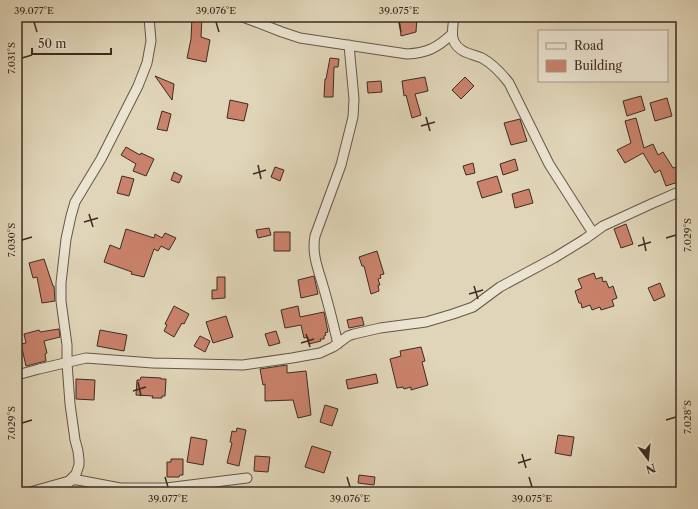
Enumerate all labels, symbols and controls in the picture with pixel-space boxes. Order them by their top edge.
text: 39.077°E [14,4,54,17]
text: 39.076°E [196,4,236,17]
text: 39.075°E [379,4,419,17]
scale bar [32,30,111,56]
legend [538,30,668,82]
text: 50 m [38,36,67,51]
text: Road [574,38,604,53]
text: 7.031°S [5,42,18,74]
text: Building [574,58,622,73]
text: 7.029°S [681,218,694,252]
text: 7.030°S [5,223,18,257]
text: 7.028°S [681,400,694,434]
text: 7.029°S [5,406,18,440]
north arrow [628,439,668,479]
text: N [644,461,657,477]
text: 39.077°E [148,492,188,505]
text: 39.076°E [330,492,370,505]
text: 39.075°E [512,492,552,505]

